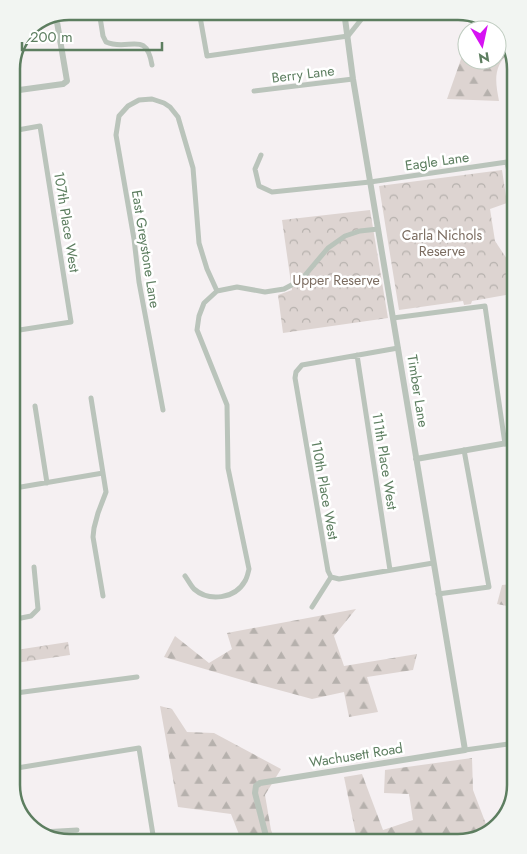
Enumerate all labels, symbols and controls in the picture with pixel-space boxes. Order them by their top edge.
scale bar [22,20,162,52]
north arrow [457,20,507,70]
text: 200 m [30,26,73,48]
text: N [477,47,491,69]
street label: Berry Lane [271,60,335,88]
street label: Eagle Lane [404,147,470,175]
street label: 107th Place West [49,170,85,274]
street label: East Greystone Lane [127,189,165,309]
park label: Carla Nichols Reserve [402,225,483,261]
park label: Upper Reserve [292,270,380,290]
street label: Timber Lane [402,353,434,429]
street label: 111th Place West [367,411,403,512]
street label: 110th Place West [306,439,344,542]
street label: Wachusett Road [308,738,404,772]

